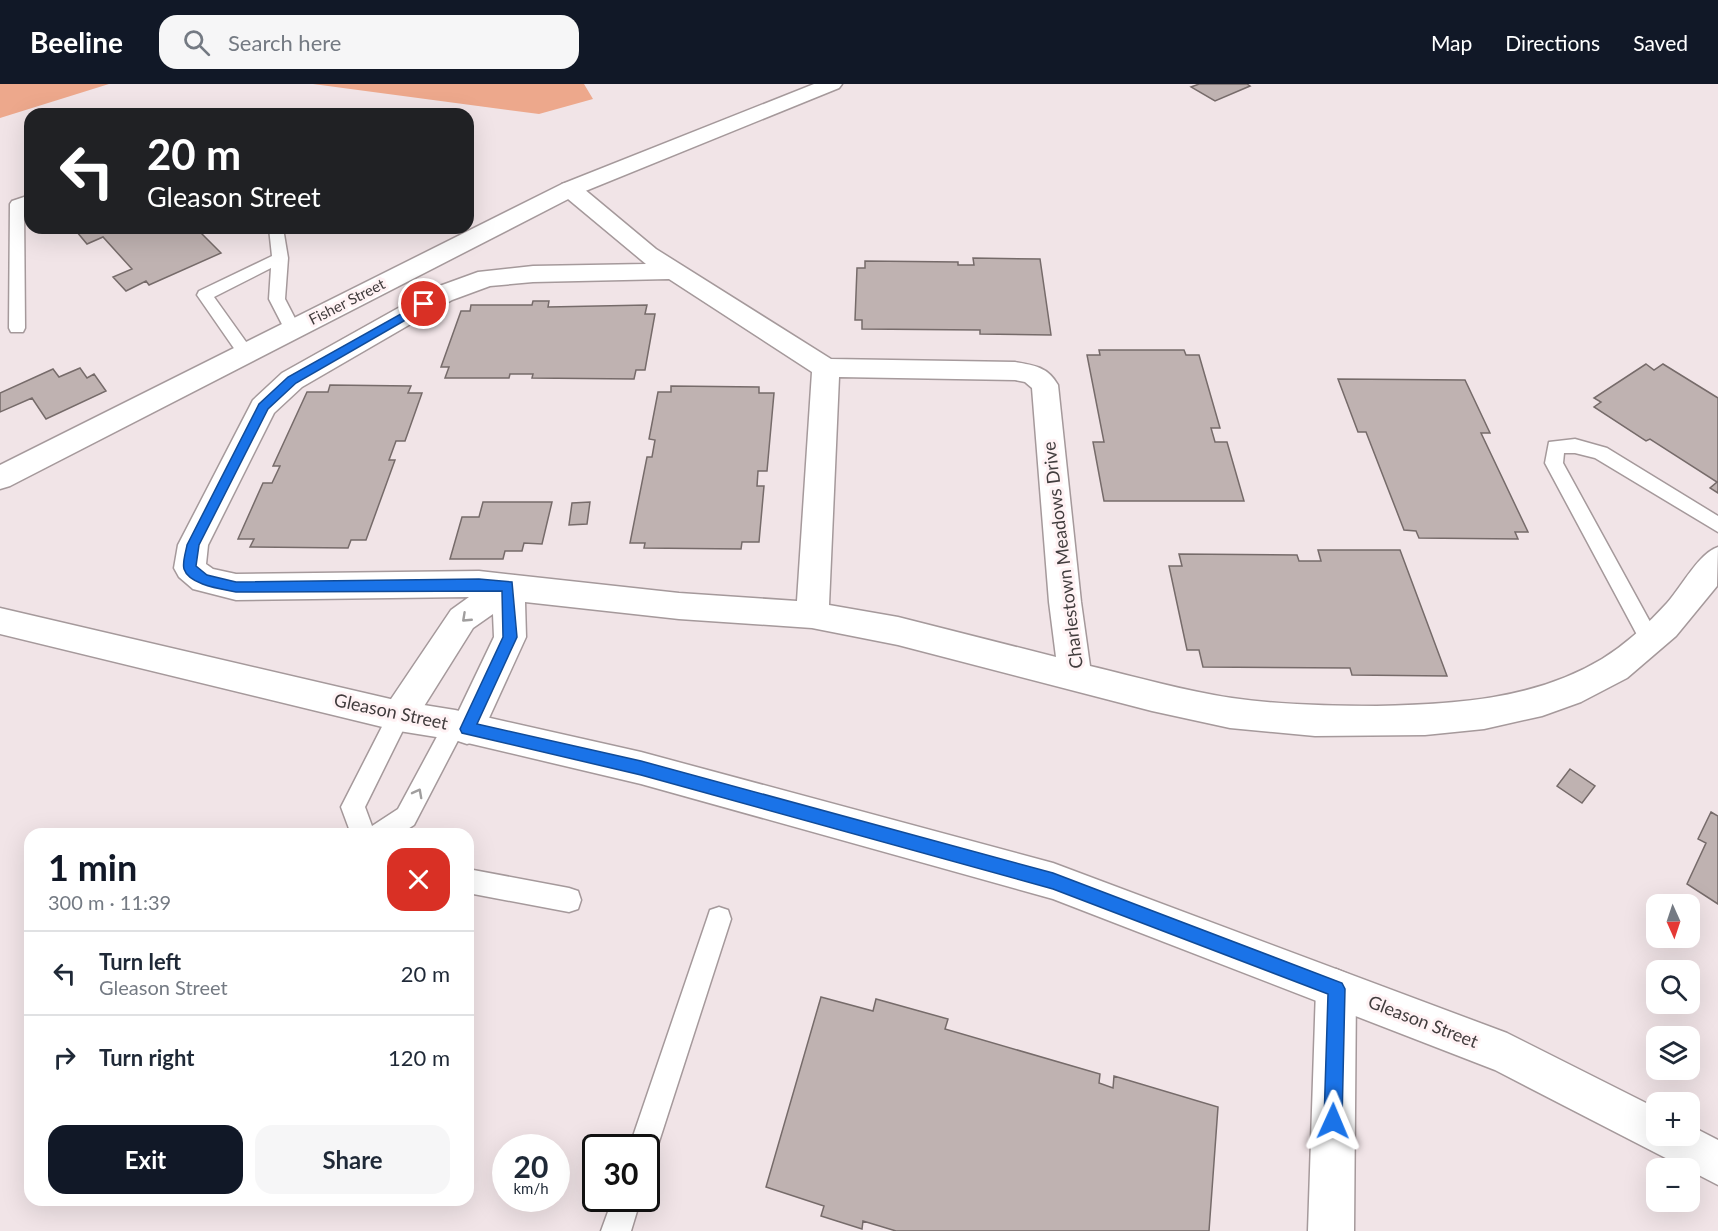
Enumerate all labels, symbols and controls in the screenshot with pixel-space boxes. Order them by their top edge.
search box [159,15,579,69]
text: Beeline [30,25,123,59]
icon: search [180,26,213,59]
text: Search here [228,29,341,56]
text: Map [1431,30,1472,55]
text: Directions [1505,30,1600,55]
text: Saved [1633,30,1688,55]
text: 20 m [147,129,241,179]
icon: left [48,132,126,210]
text: Gleason Street [147,180,321,213]
street label: Fisher Street [305,274,388,328]
pin [398,278,449,329]
icon: arrive [407,287,440,320]
street label: Charlestown Meadows Drive [1037,440,1087,670]
one-way arrow [462,611,472,622]
street label: Gleason Street [332,688,451,734]
one-way arrow [411,789,422,799]
text: 1 min [48,845,137,889]
button: close [387,848,450,911]
text: 300 m · 11:39 [48,890,171,914]
north arrow [1646,894,1700,948]
map controls [1646,894,1700,1212]
text: Turn left [99,948,181,975]
icon: left [48,957,81,990]
text: 20 m [401,960,450,987]
button: search [1646,960,1700,1014]
text: Gleason Street [99,975,228,999]
street label: Gleason Street [1365,990,1482,1052]
button: layers [1646,1026,1700,1080]
icon: right [48,1041,81,1074]
text: Turn right [99,1044,194,1071]
text: 120 m [388,1044,450,1071]
position arrow [1301,1089,1365,1153]
button: + [1646,1092,1700,1146]
button: Exit [48,1125,243,1194]
button: Share [255,1125,450,1194]
speed limit sign: 30 [582,1134,660,1212]
text: 20 [514,1148,548,1184]
button: − [1646,1158,1700,1212]
text: km/h [513,1179,549,1197]

